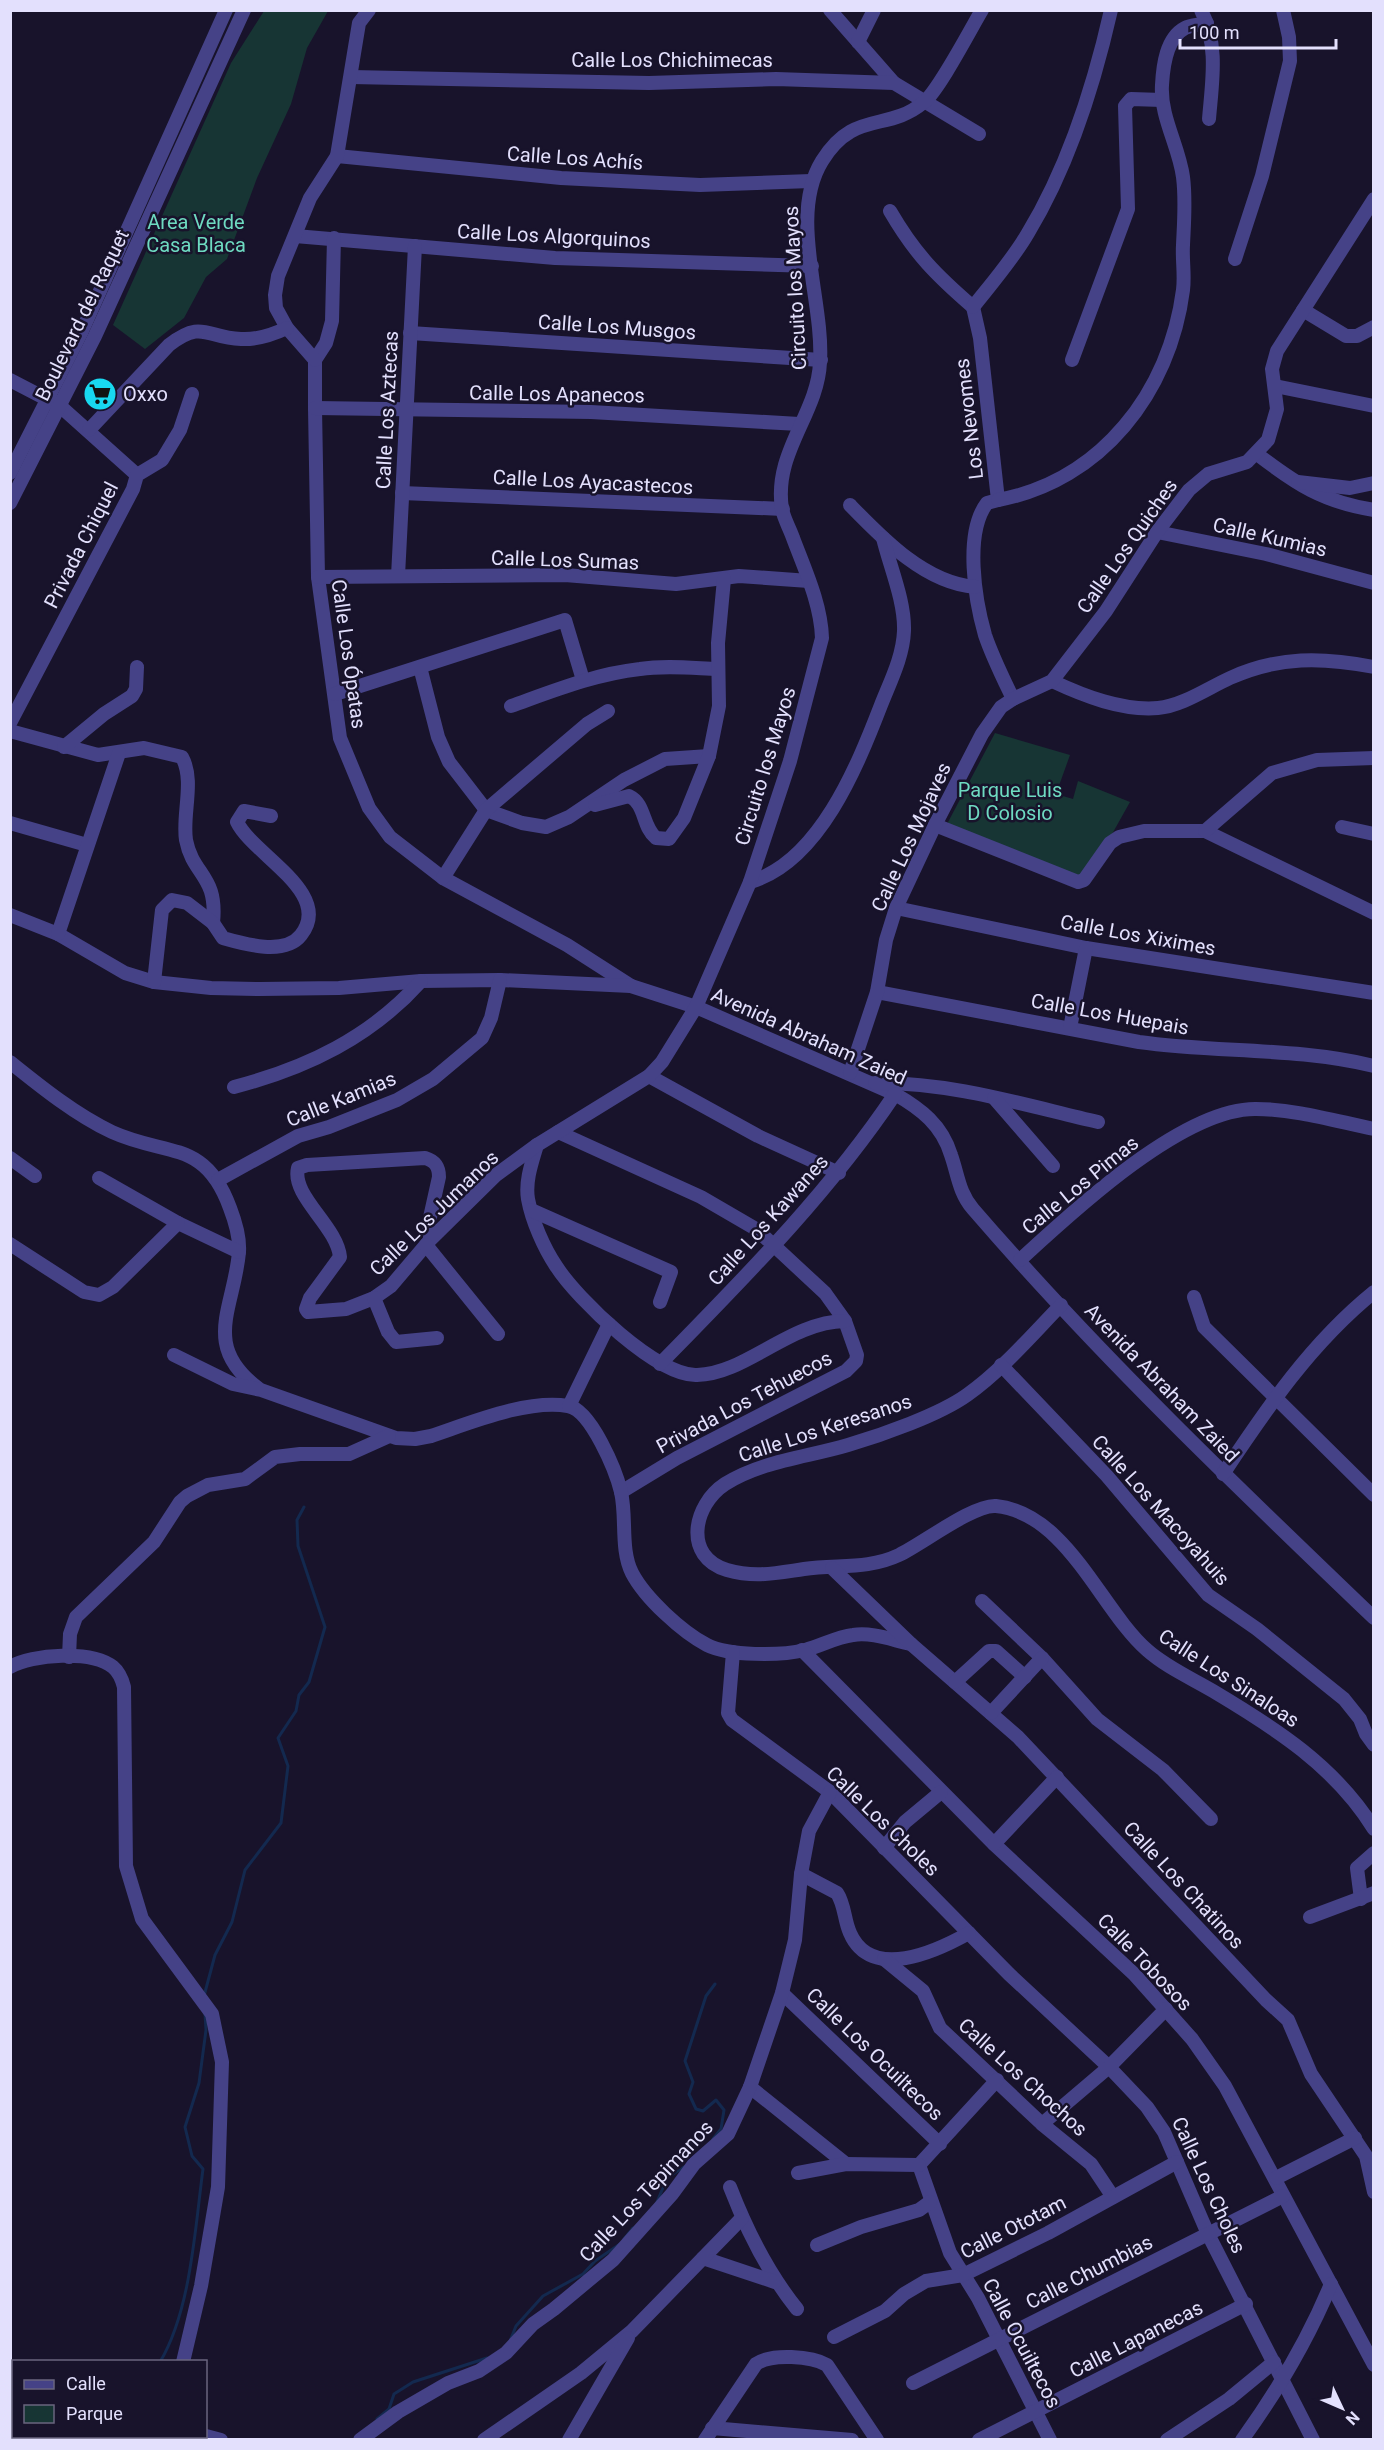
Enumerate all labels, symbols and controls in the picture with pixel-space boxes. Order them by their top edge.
scale bar [1180,12,1336,50]
text: 100 m [1189,22,1240,43]
street label: Calle Los Chichimecas [571,48,773,72]
street label: Calle Los Achís [506,141,644,175]
street label: Circuito los Mayos [779,205,811,371]
park label: Area Verde Casa Blaca [146,210,246,257]
street label: Calle Los Algorquinos [457,219,651,253]
street label: Boulevard del Raquet [30,225,134,405]
street label: Calle Los Musgos [537,310,697,344]
street label: Calle Los Aztecas [371,330,403,490]
street label: Los Nevomes [950,357,988,481]
supermarket icon: Oxxo [82,376,118,412]
street label: Calle Los Apanecos [469,380,645,408]
place label: Oxxo [123,382,168,406]
street label: Calle Los Ayacastecos [492,465,694,499]
street label: Calle Los Quiches [1072,474,1182,618]
street label: Privada Chiquel [39,478,123,612]
street label: Calle Kumias [1211,512,1329,562]
street label: Calle Los Sumas [490,545,640,575]
street label: Calle Los Ópatas [327,578,371,730]
street label: Circuito los Mayos [729,684,801,848]
street label: Calle Los Mojaves [866,759,956,915]
park label: Parque Luis D Colosio [958,778,1062,825]
street label: Calle Los Xiximes [1058,910,1218,960]
street label: Avenida Abraham Zaied [708,982,910,1090]
street label: Calle Los Huepais [1029,988,1191,1040]
street label: Calle Kamias [283,1066,399,1132]
street label: Calle Los Pimas [1017,1131,1143,1239]
street label: Calle Los Jumanos [365,1145,503,1281]
street label: Calle Los Kawanes [703,1150,833,1290]
street label: Avenida Abraham Zaied [1080,1299,1244,1467]
street label: Privada Los Tehuecos [652,1346,836,1458]
street label: Calle Los Keresanos [735,1389,915,1467]
street label: Calle Los Macoyahuis [1087,1430,1235,1590]
street label: Calle Los Sinaloas [1154,1624,1304,1732]
street label: Calle Los Choles [821,1761,945,1881]
street label: Calle Los Chatinos [1119,1816,1249,1954]
street label: Calle Tobosos [1093,1908,1197,2016]
street label: Calle Los Ocuiltecos [802,1983,948,2125]
street label: Calle Los Chochos [954,2013,1092,2141]
street label: Calle Los Choles [1167,2113,1251,2257]
street label: Calle Los Tepimanos [574,2115,718,2267]
street label: Calle Ototam [956,2190,1070,2264]
street label: Calle Chumbias [1022,2230,1156,2314]
street label: Calle Ocuiltecos [978,2274,1066,2412]
street label: Calle Lapanecas [1065,2295,1207,2383]
legend [12,2360,207,2438]
text: Calle [66,2373,106,2394]
north arrow [1312,2378,1372,2438]
text: Parque [66,2403,123,2424]
text: N [1342,2407,1363,2429]

